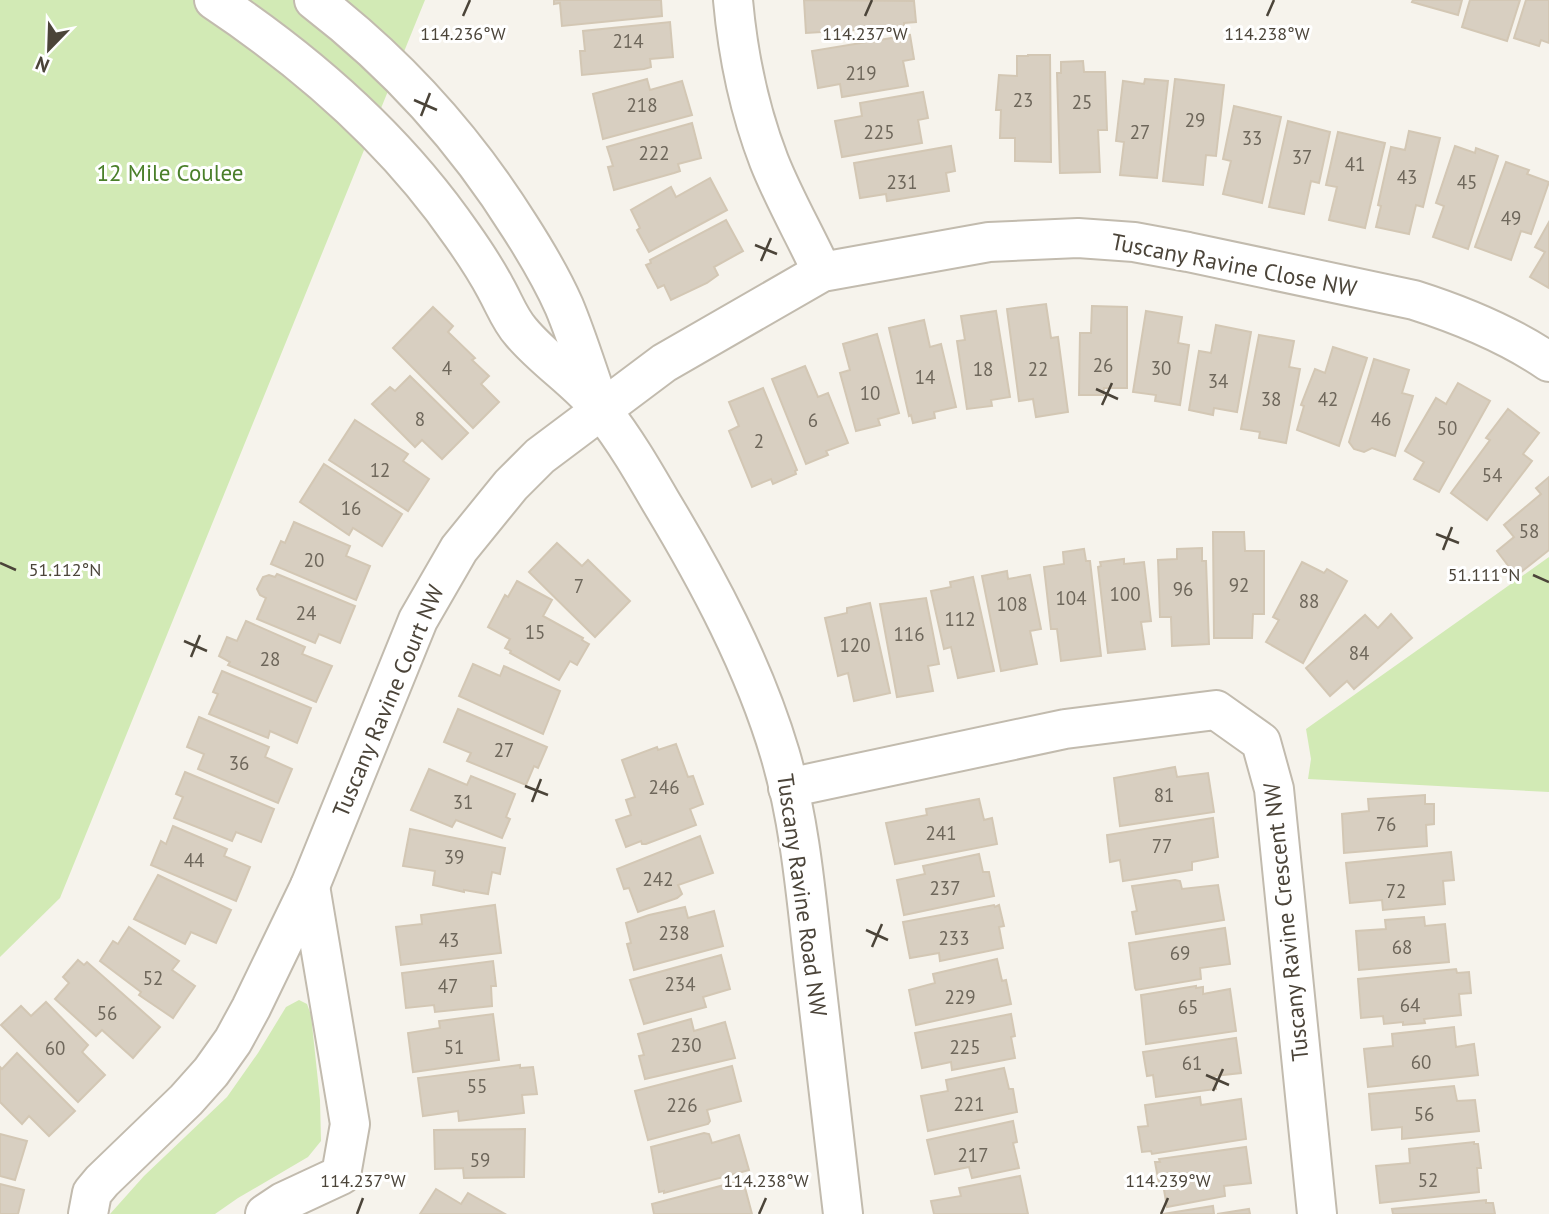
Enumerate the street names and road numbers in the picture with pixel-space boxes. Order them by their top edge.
street label: Tuscany Ravine Close NW [1109,226,1359,303]
street label: Tuscany Ravine Court NW [325,580,450,821]
street label: Tuscany Ravine Road NW [771,772,834,1018]
street label: Tuscany Ravine Crescent NW [1256,781,1315,1063]

